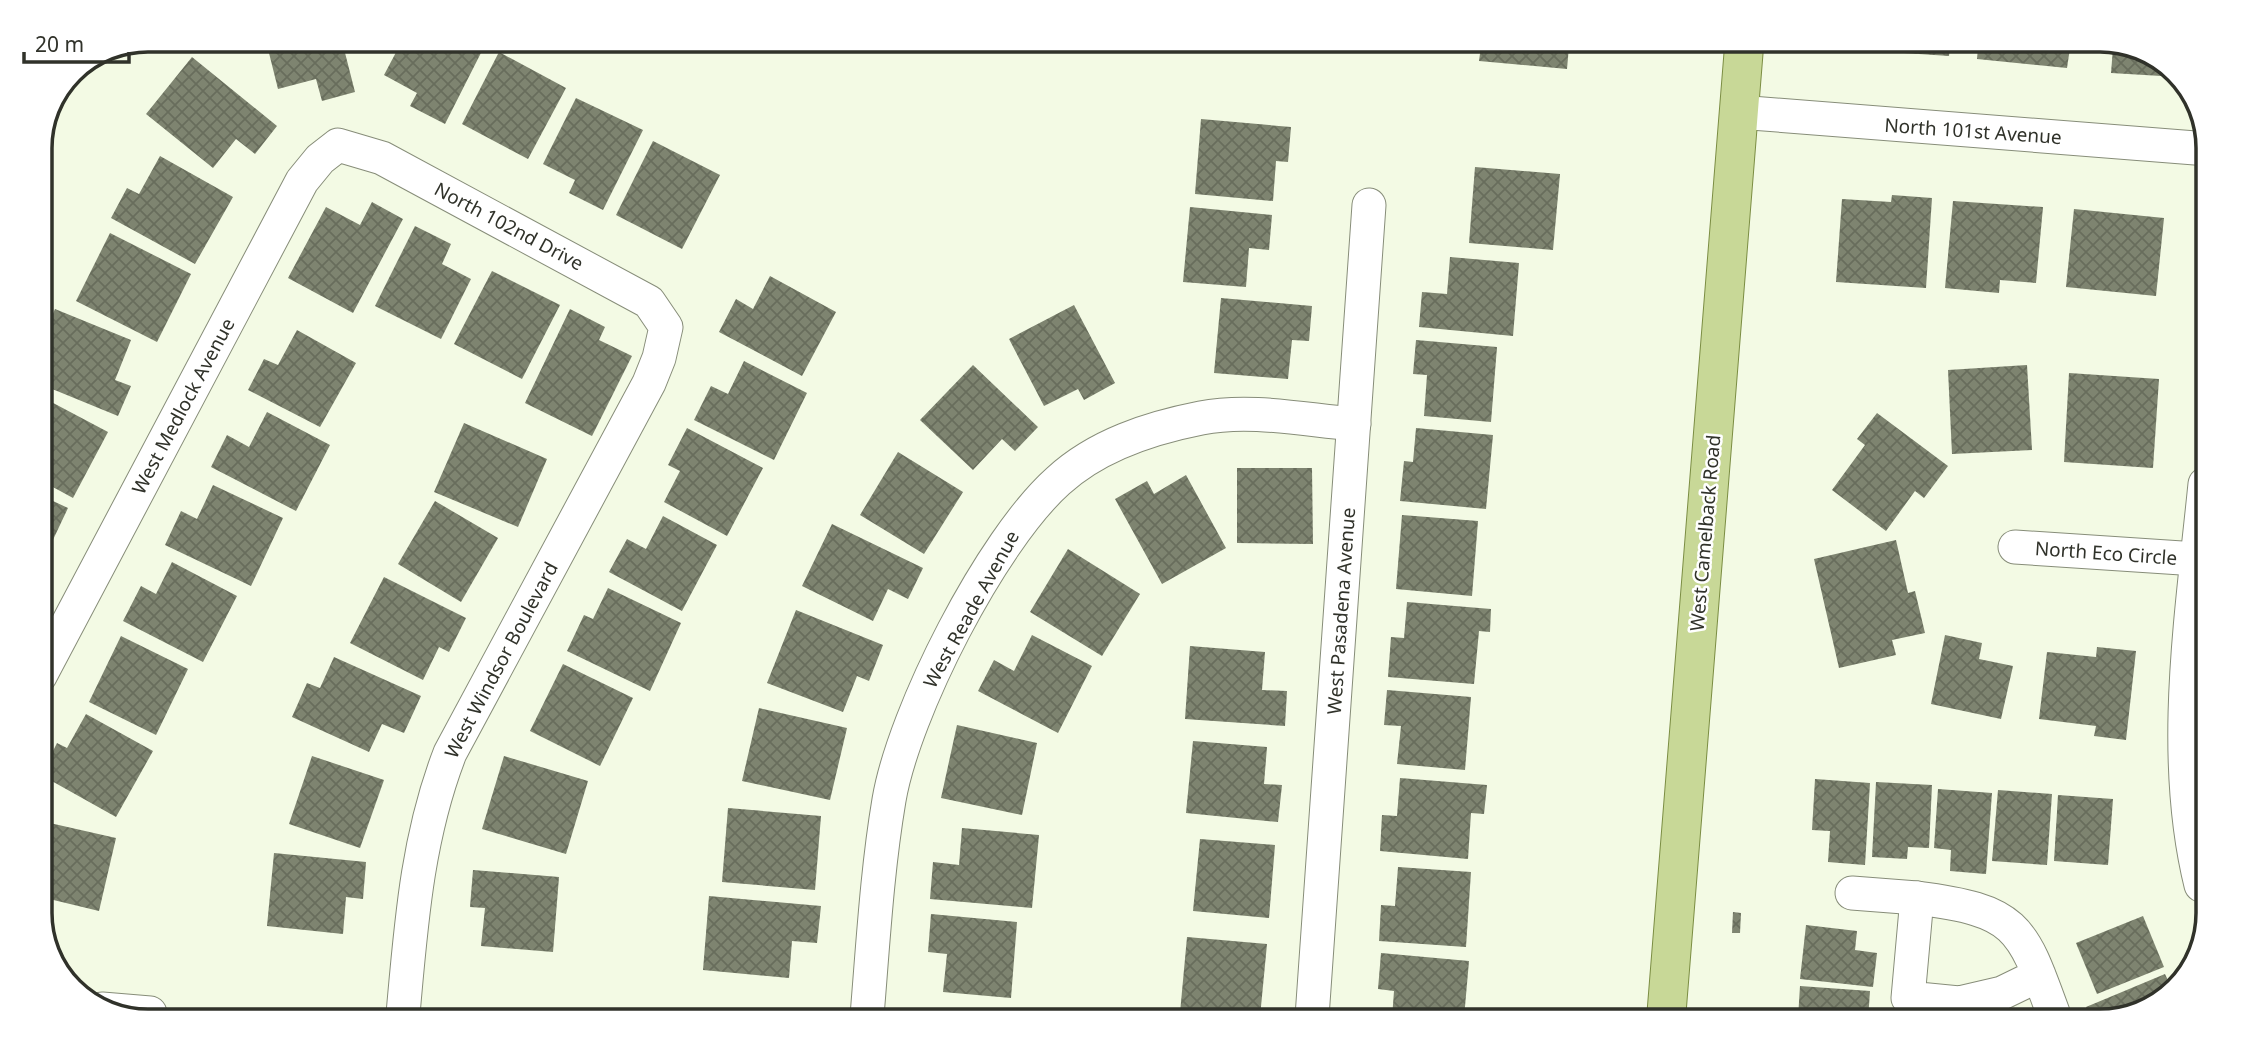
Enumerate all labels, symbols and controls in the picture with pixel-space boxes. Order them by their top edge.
scale bar [24,21,130,65]
text: 20 m [35,30,84,58]
street label: North 101st Avenue [1884,112,2062,150]
street label: North 102nd Drive [430,176,588,276]
street label: West Medlock Avenue [126,313,240,499]
street label: West Camelback Road [1683,434,1727,632]
street label: West Pasadena Avenue [1321,507,1361,715]
street label: West Reade Avenue [917,526,1025,692]
street label: North Eco Circle [2034,535,2178,571]
street label: West Windsor Boulevard [438,557,564,763]

